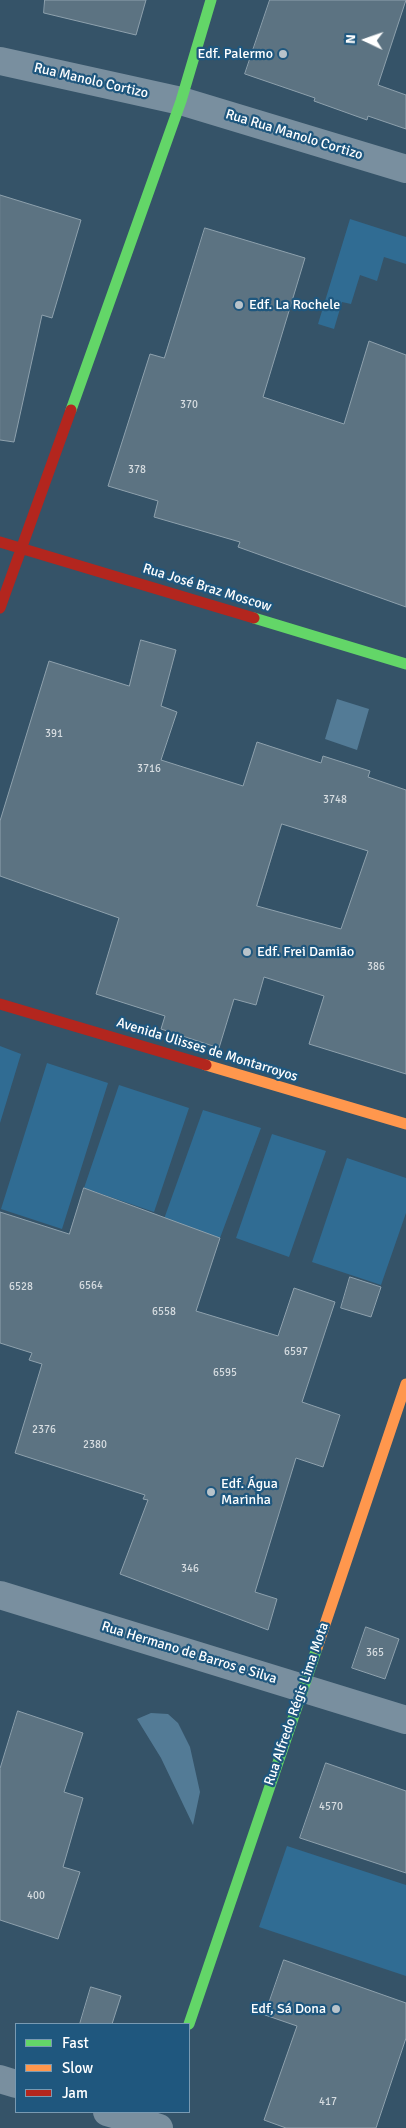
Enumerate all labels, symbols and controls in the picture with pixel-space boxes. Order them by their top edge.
north arrow [341,15,391,65]
text: N [342,34,359,45]
place label: Edf. Palermo [198,46,273,62]
marker: Edf. Palermo [277,48,289,60]
street label: Rua Manolo Cortizo [32,60,150,102]
street label: Rua Rua Manolo Cortizo [223,106,365,164]
place label: Edf. La Rochele [249,297,340,313]
marker: Edf. La Rochele [233,299,245,311]
house number: 370 [180,398,198,412]
house number: 378 [128,463,146,477]
street label: Rua José Braz Moscow [141,560,273,616]
house number: 391 [45,727,63,741]
house number: 3716 [137,762,161,776]
house number: 3748 [323,793,347,807]
place label: Edf. Frei Damião [257,944,354,960]
marker: Edf. Frei Damião [241,946,253,958]
house number: 386 [367,960,385,974]
street label: Avenida Ulisses de Montarroyos [114,1014,300,1086]
house number: 6564 [79,1279,103,1293]
house number: 6528 [9,1280,33,1294]
house number: 6558 [152,1305,176,1319]
house number: 6597 [284,1345,308,1359]
house number: 6595 [213,1366,237,1380]
house number: 2376 [32,1423,56,1437]
house number: 2380 [83,1438,107,1452]
place label: Edf. Água Marinha [221,1476,278,1508]
marker: Edf. Água Marinha [205,1486,217,1498]
house number: 346 [181,1562,199,1576]
street label: Rua Hermano de Barros e Silva [99,1618,279,1688]
street label: Rua Alfredo Régis Lima Mota [261,1620,333,1788]
house number: 365 [366,1646,384,1660]
house number: 4570 [319,1800,343,1814]
house number: 400 [27,1889,45,1903]
place label: Edf, Sá Dona [251,2001,326,2017]
marker: Edf, Sá Dona [330,2003,342,2015]
legend [15,2023,190,2113]
text: Fast [62,2034,89,2052]
text: Slow [62,2059,93,2077]
text: Jam [62,2084,88,2102]
house number: 417 [319,2095,337,2109]

